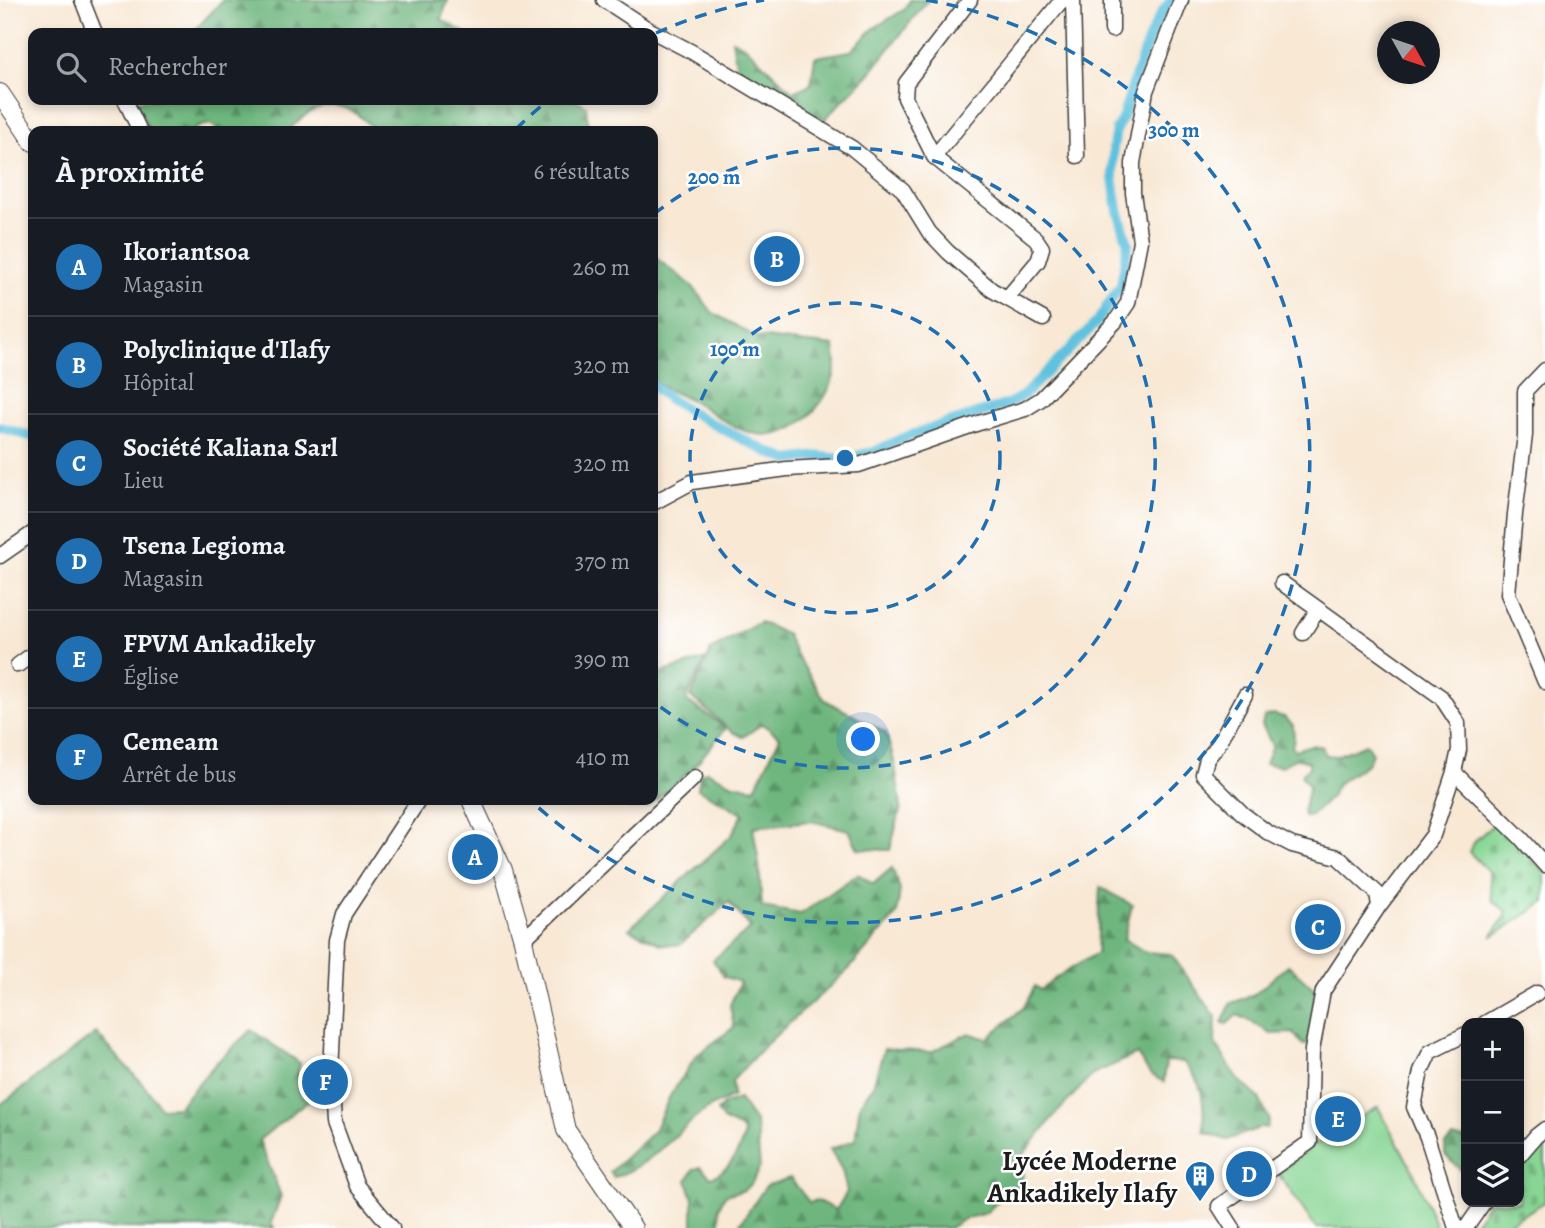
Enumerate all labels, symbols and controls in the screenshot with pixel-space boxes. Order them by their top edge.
north arrow [1377,21,1440,84]
search box [28,28,658,105]
icon: search [52,48,90,86]
text: Rechercher [108,49,228,84]
text: 300 m [1148,116,1200,144]
text: À proximité [56,152,204,192]
text: 6 résultats [533,156,630,187]
text: 200 m [688,163,741,191]
pin: B [754,233,800,285]
text: Ikoriantsoa [123,234,250,269]
text: A [72,252,86,283]
text: 260 m [572,252,630,283]
text: Magasin [123,269,203,300]
text: Polyclinique d'Ilafy [123,332,330,367]
text: 100 m [710,335,760,363]
text: B [72,350,86,381]
text: 320 m [574,350,630,381]
text: Hôpital [123,367,194,398]
text: Société Kaliana Sarl [123,430,338,465]
centre of rings [833,446,857,470]
text: C [72,448,86,479]
text: 320 m [574,448,630,479]
text: Lieu [123,465,164,496]
text: Tsena Legioma [123,528,286,563]
text: D [71,546,87,577]
text: 370 m [575,546,630,577]
text: Magasin [123,563,203,594]
text: FPVM Ankadikely [123,626,315,661]
text: E [72,644,86,675]
text: 390 m [574,644,630,675]
text: Église [123,661,179,692]
your location [846,722,880,756]
text: Cemeam [123,724,219,759]
text: F [73,742,85,773]
text: 410 m [576,742,630,773]
text: Arrêt de bus [123,759,236,790]
pin: A [452,831,498,883]
pin: C [1295,901,1341,953]
map controls [1461,1018,1524,1207]
button: + [1461,1018,1524,1081]
pin: F [302,1056,348,1108]
button: − [1461,1081,1524,1144]
pin: E [1315,1093,1361,1145]
place label: Lycée Moderne Ankadikely Ilafy [986,1142,1178,1212]
button: layers [1461,1144,1524,1207]
pin: D [1226,1148,1272,1200]
building icon: Lycée Moderne Ankadikely Ilafy [1183,1159,1217,1203]

